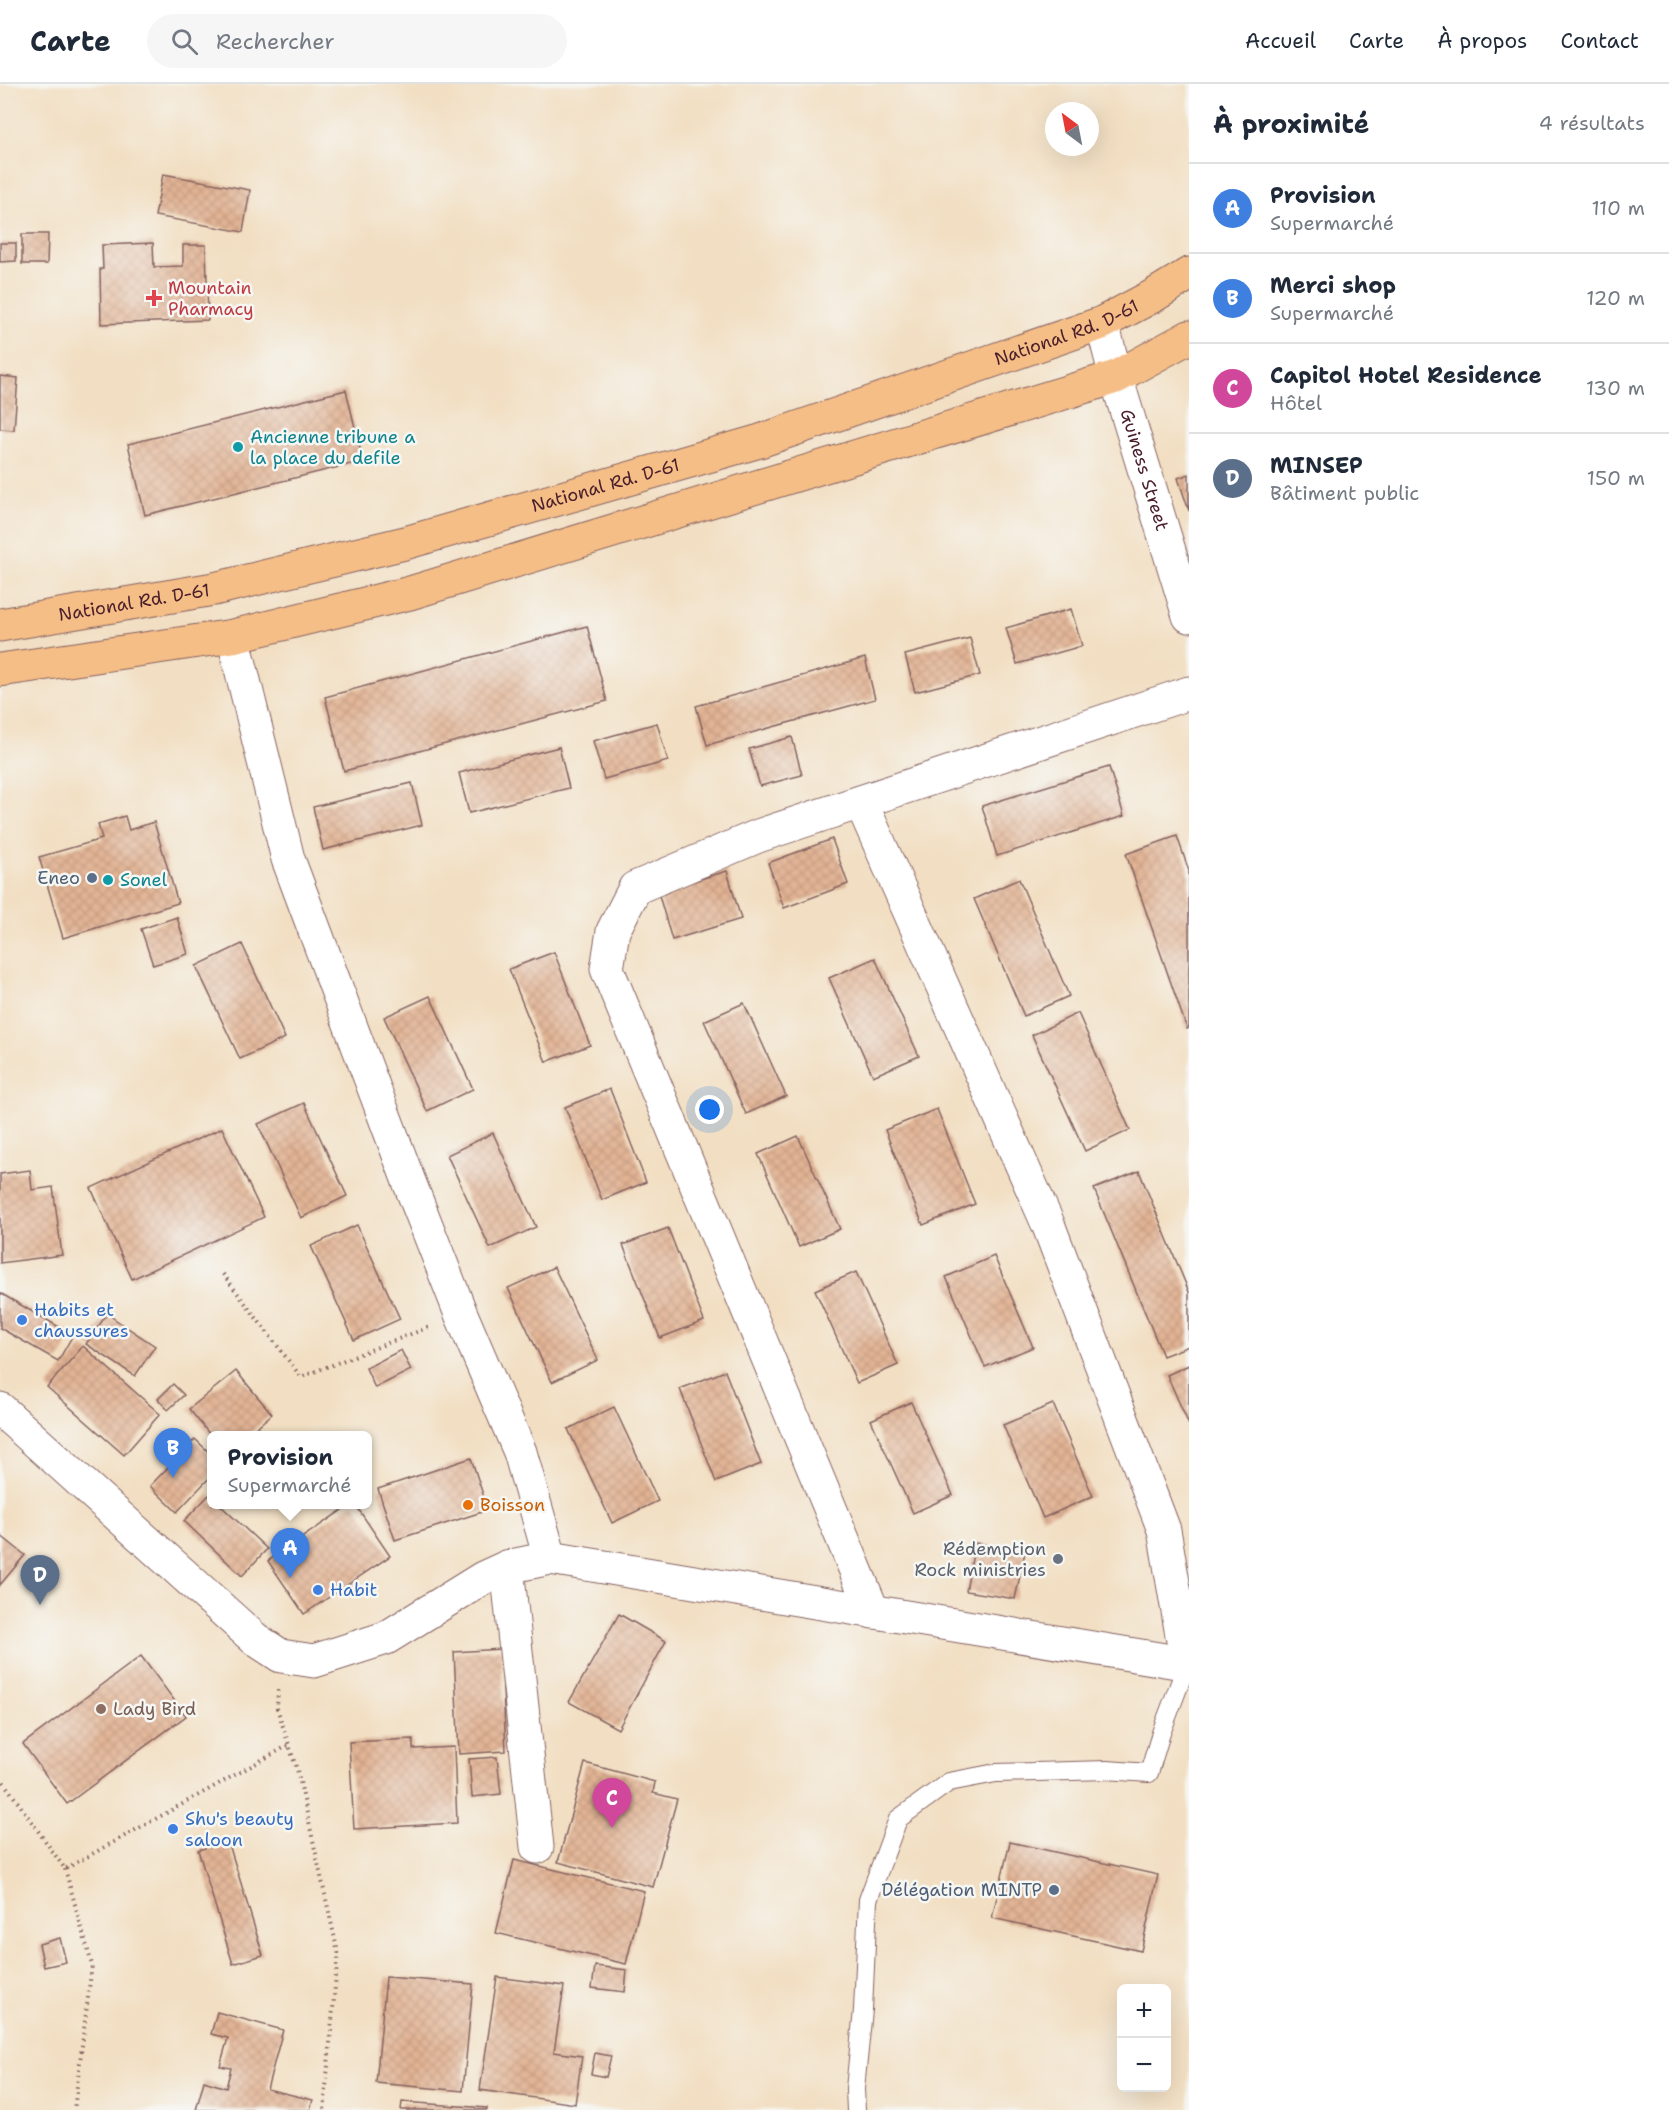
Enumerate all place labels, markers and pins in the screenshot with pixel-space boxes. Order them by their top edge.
place label: Mountain Pharmacy [168,276,254,321]
marker: Mountain Pharmacy [145,289,163,307]
place label: Ancienne tribune a la place du defile [250,425,415,470]
marker: Ancienne tribune a la place du defile [231,440,245,454]
place label: Eneo [37,866,80,890]
place label: Sonel [120,868,168,892]
marker: Eneo [85,871,99,885]
marker: Sonel [101,873,115,887]
place label: Habits et chaussures [34,1298,129,1343]
marker: Habits et chaussures [15,1313,29,1327]
pin: B [154,1428,192,1478]
place label: Boisson [480,1493,545,1517]
marker: Boisson [461,1498,475,1512]
pin: A [270,1528,310,1578]
place label: Rédemption Rock ministries [914,1537,1046,1582]
marker: Rédemption Rock ministries [1051,1552,1065,1566]
pin: D [20,1556,60,1605]
place label: Habit [330,1578,377,1602]
marker: Habit [311,1583,325,1597]
place label: Lady Bird [113,1697,196,1721]
marker: Lady Bird [94,1702,108,1716]
pin: C [592,1778,632,1828]
place label: Shu's beauty saloon [185,1807,294,1852]
marker: Shu's beauty saloon [166,1822,180,1836]
place label: Délégation MINTP [881,1878,1042,1902]
marker: Délégation MINTP [1047,1883,1061,1897]

